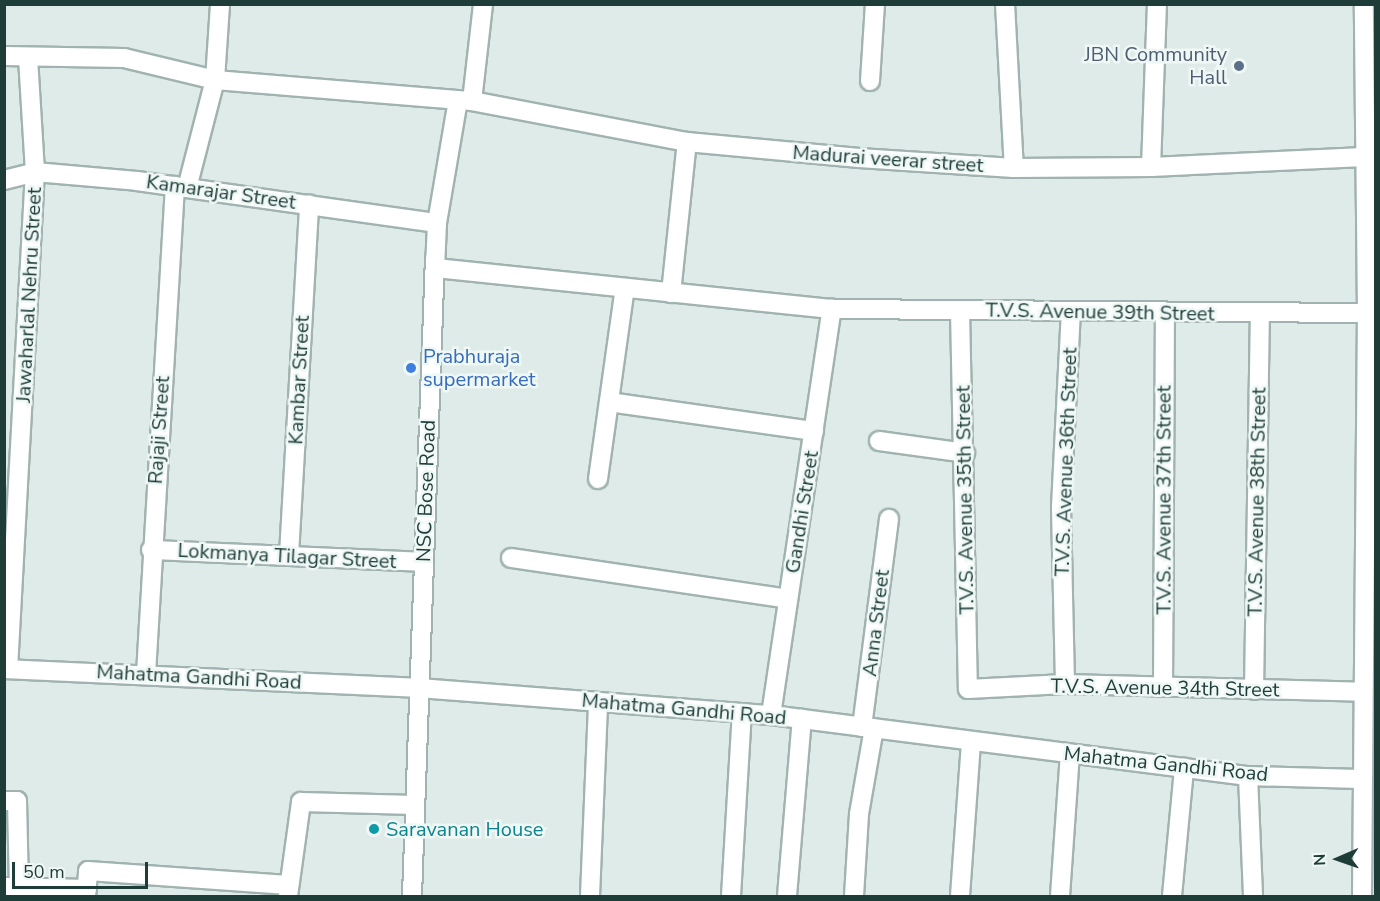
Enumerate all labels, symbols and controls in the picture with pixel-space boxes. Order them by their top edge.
place label: JBN Community Hall [1084,42,1227,89]
marker: JBN Community Hall [1232,59,1246,73]
street label: Madurai veerar street [792,140,984,178]
street label: Kamarajar Street [145,170,297,214]
street label: Jawaharlal Nehru Street [11,187,47,403]
street label: T.V.S. Avenue 39th Street [985,298,1215,326]
street label: Kambar Street [284,315,314,445]
place label: Prabhuraja supermarket [423,344,536,391]
street label: T.V.S. Avenue 36th Street [1050,347,1082,577]
marker: Prabhuraja supermarket [404,361,418,375]
street label: Rajaji Street [143,375,175,485]
street label: T.V.S. Avenue 35th Street [951,385,979,615]
street label: T.V.S. Avenue 37th Street [1152,386,1176,614]
street label: T.V.S. Avenue 38th Street [1243,387,1271,617]
street label: NSC Bose Road [412,419,440,563]
street label: Gandhi Street [780,449,824,575]
street label: Lokmanya Tilagar Street [177,538,397,574]
street label: Anna Street [858,568,894,678]
street label: Mahatma Gandhi Road [96,660,302,694]
street label: T.V.S. Avenue 34th Street [1050,674,1280,702]
street label: Mahatma Gandhi Road [581,688,787,730]
street label: Mahatma Gandhi Road [1063,741,1269,787]
place label: Saravanan House [386,817,543,841]
marker: Saravanan House [367,822,381,836]
north arrow [1308,829,1368,889]
scale bar [15,850,152,888]
text: N [1309,853,1331,866]
text: 50 m [23,860,65,884]

